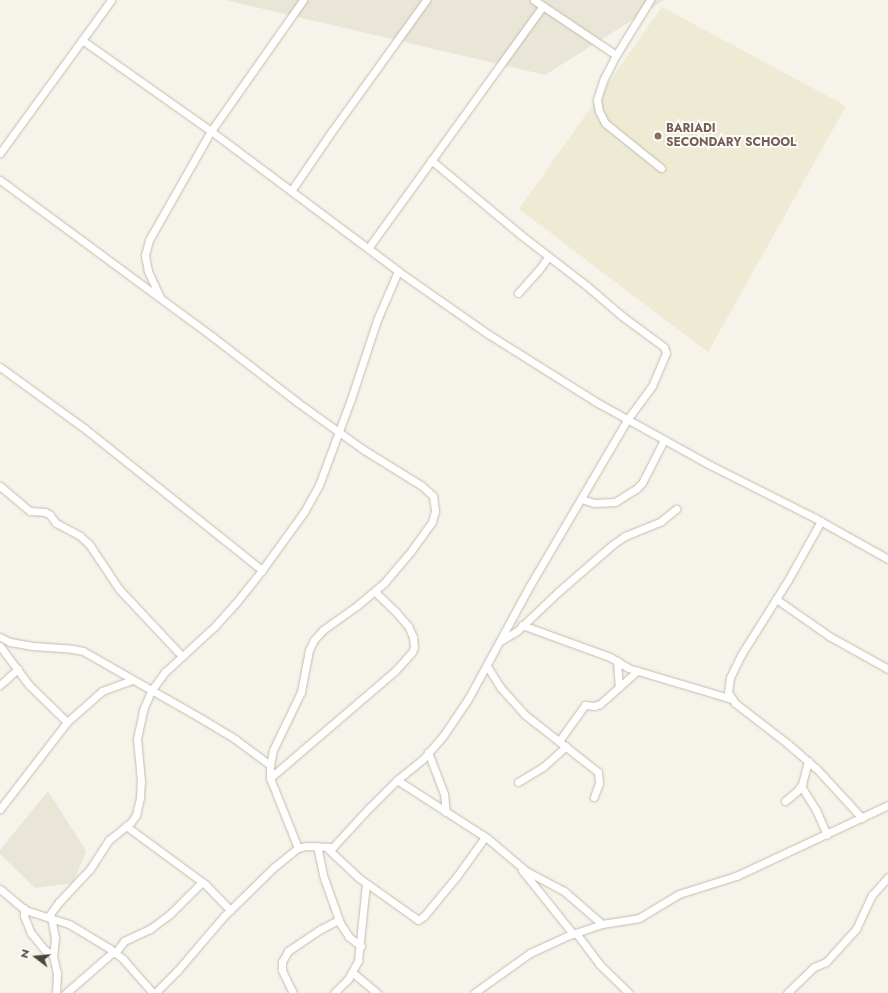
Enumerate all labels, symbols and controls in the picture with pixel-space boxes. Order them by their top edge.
place label: BARIADI SECONDARY SCHOOL [666,122,796,150]
marker: BARIADI SECONDARY SCHOOL [653,131,663,141]
north arrow [16,937,56,977]
text: N [16,947,33,960]

